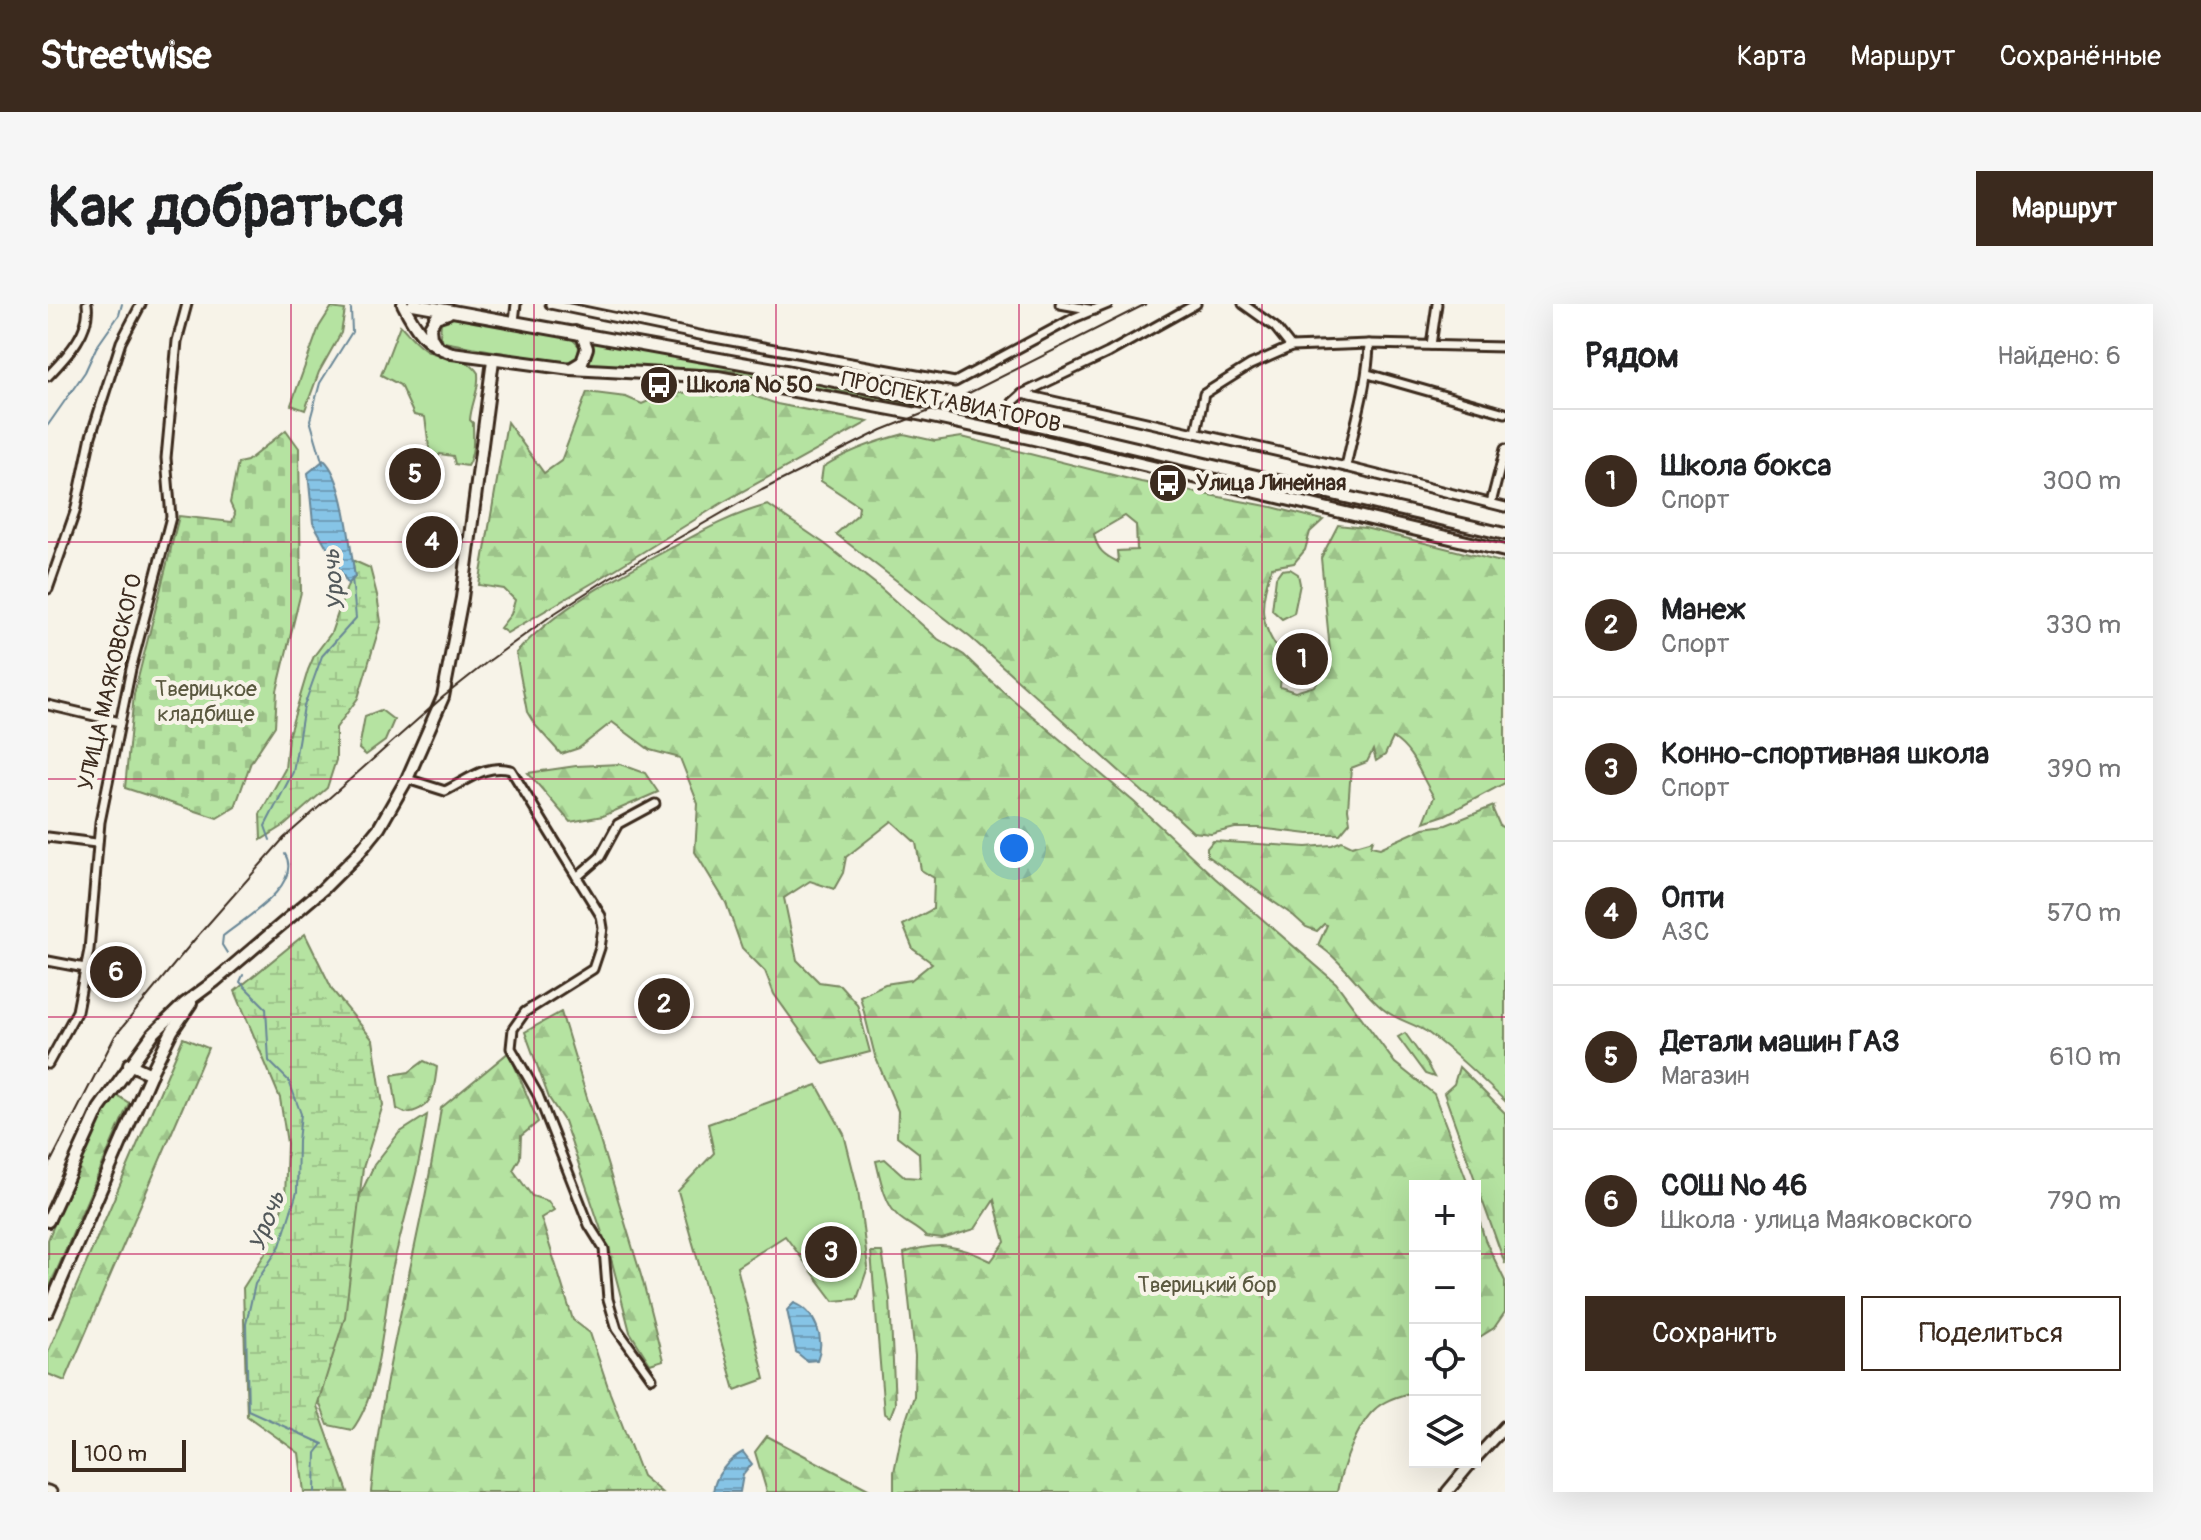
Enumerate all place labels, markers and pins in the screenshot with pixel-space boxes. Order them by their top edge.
bus stop icon: Школа № 50 [638,364,680,406]
place label: Школа № 50 [686,371,813,399]
pin: 5 [389,444,441,504]
bus stop icon: Улица Линейная [1147,462,1189,504]
place label: Улица Линейная [1196,469,1346,497]
pin: 4 [406,512,458,572]
pin: 1 [1276,629,1328,689]
pin: 6 [90,942,142,1002]
pin: 2 [638,974,690,1034]
pin: 3 [805,1222,857,1282]

